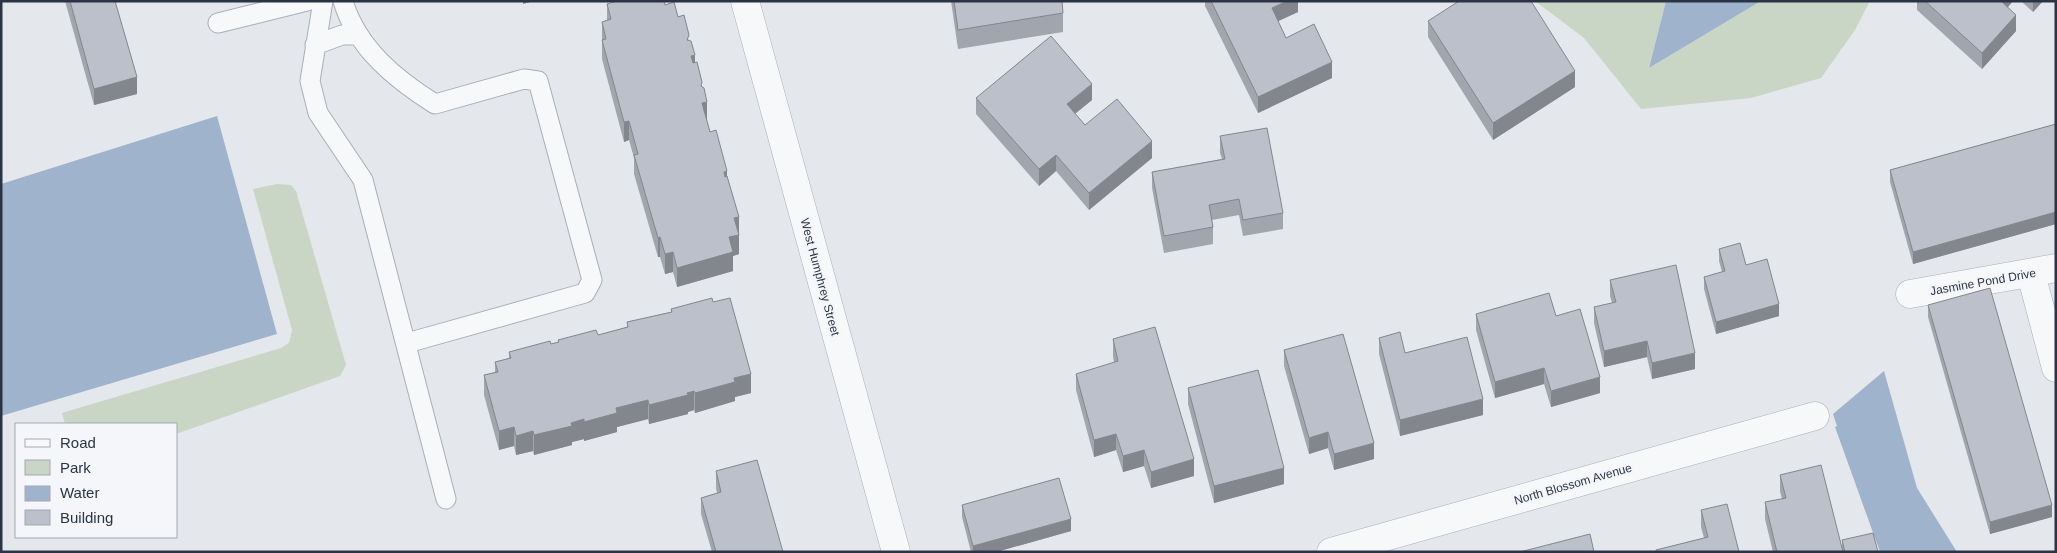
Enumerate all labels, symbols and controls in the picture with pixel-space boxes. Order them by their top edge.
street label: West Humphrey Street [798,217,843,338]
street label: Jasmine Pond Drive [1929,266,2037,298]
legend [15,423,178,538]
text: Road [60,434,96,451]
text: Park [60,459,91,476]
street label: North Blossom Avenue [1513,460,1634,508]
text: Water [60,484,99,501]
text: Building [60,509,113,526]

